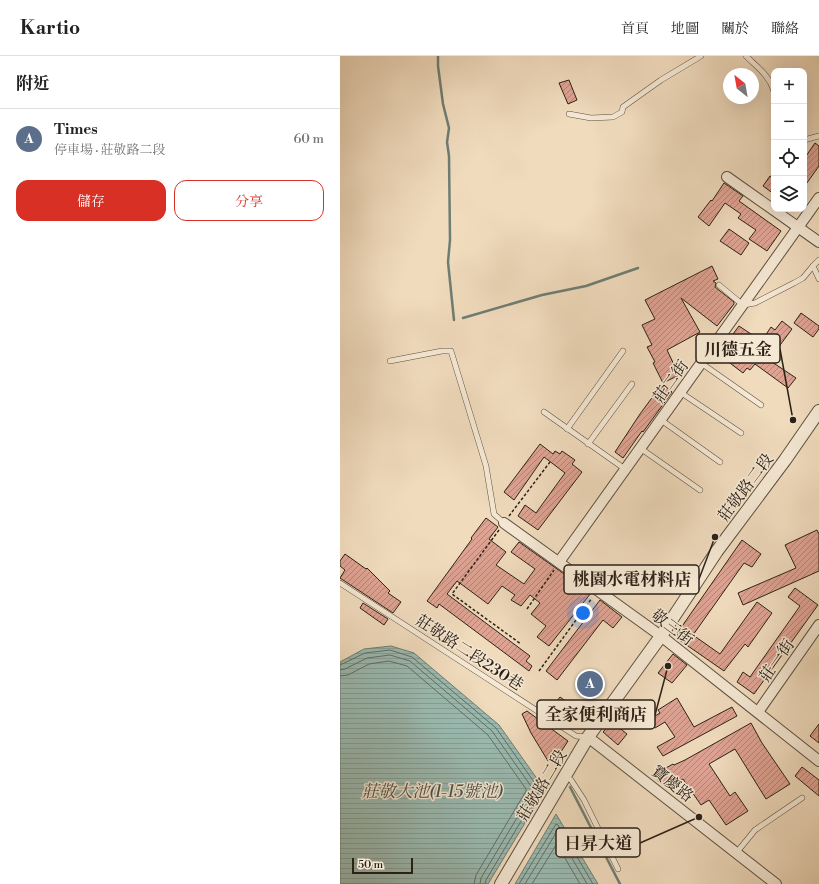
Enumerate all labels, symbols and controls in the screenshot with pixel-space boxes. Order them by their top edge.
text: Kartio [20,16,80,40]
text: 首頁 [621,20,649,38]
text: 地圖 [671,20,699,38]
text: 關於 [721,20,749,38]
text: 聯絡 [771,20,799,38]
north arrow [723,68,759,104]
map controls [771,68,807,212]
button: + [771,68,807,104]
text: 附近 [16,73,50,95]
button: − [771,104,807,140]
text: Times [54,120,98,139]
text: A [24,131,34,147]
text: 60 m [293,131,324,147]
button: locate [771,140,807,176]
text: 停車場 · 莊敬路二段 [54,142,166,158]
button: layers [771,176,807,212]
button: 儲存 [16,180,166,221]
button: 分享 [174,180,324,221]
callout: 川德五金 [696,334,780,363]
text: 川德五金 [704,339,772,361]
street label: 莊二街 [649,356,693,407]
street label: 莊敬路二段 [714,450,778,526]
callout: 桃園水電材料店 [564,565,699,594]
text: 桃園水電材料店 [573,569,692,591]
your location [573,603,593,623]
street label: 敬三街 [647,605,698,650]
street label: 莊敬路二段230巷 [412,611,527,695]
street label: 莊一街 [755,635,799,686]
pin: A [577,669,603,699]
callout: 全家便利商店 [537,700,655,729]
text: 全家便利商店 [545,704,647,726]
street label: 莊敬路二段 [513,746,571,825]
street label: 寶慶路 [647,761,697,806]
water label: 莊敬大池(1-15號池) [361,781,503,803]
callout: 日昇大道 [556,828,640,857]
text: 日昇大道 [564,833,632,855]
scale bar [352,856,413,875]
text: 50 m [358,858,383,872]

